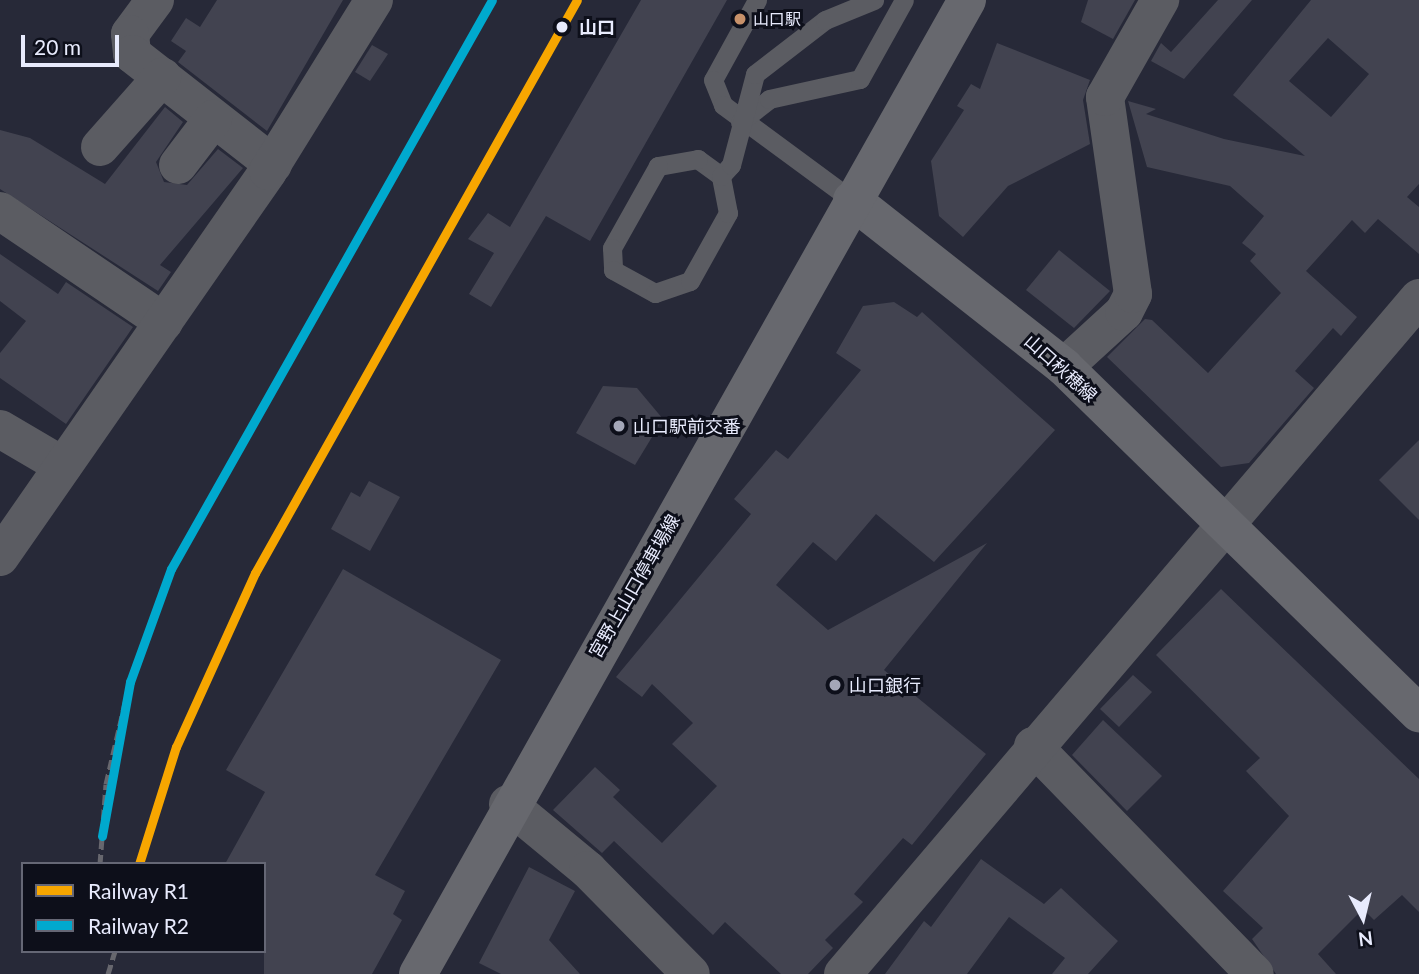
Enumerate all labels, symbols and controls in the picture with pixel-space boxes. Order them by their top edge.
place label: 山口駅 [753,9,801,29]
marker: 山口駅 [733,12,747,26]
marker: 山口 [551,16,573,38]
place label: 山口 [579,16,615,38]
scale bar [24,21,122,65]
text: 20 m [34,34,81,59]
street label: 山口秋穂線 [1020,330,1102,406]
place label: 山口駅前交番 [633,415,741,437]
marker: 山口駅前交番 [611,418,627,434]
street label: 宮野上山口停車場線 [584,510,684,662]
place label: 山口銀行 [849,674,921,696]
marker: 山口銀行 [827,677,843,693]
legend [21,862,266,953]
text: Railway R1 [88,878,189,903]
north arrow [1328,883,1398,953]
text: Railway R2 [88,913,189,938]
text: N [1357,927,1374,952]

